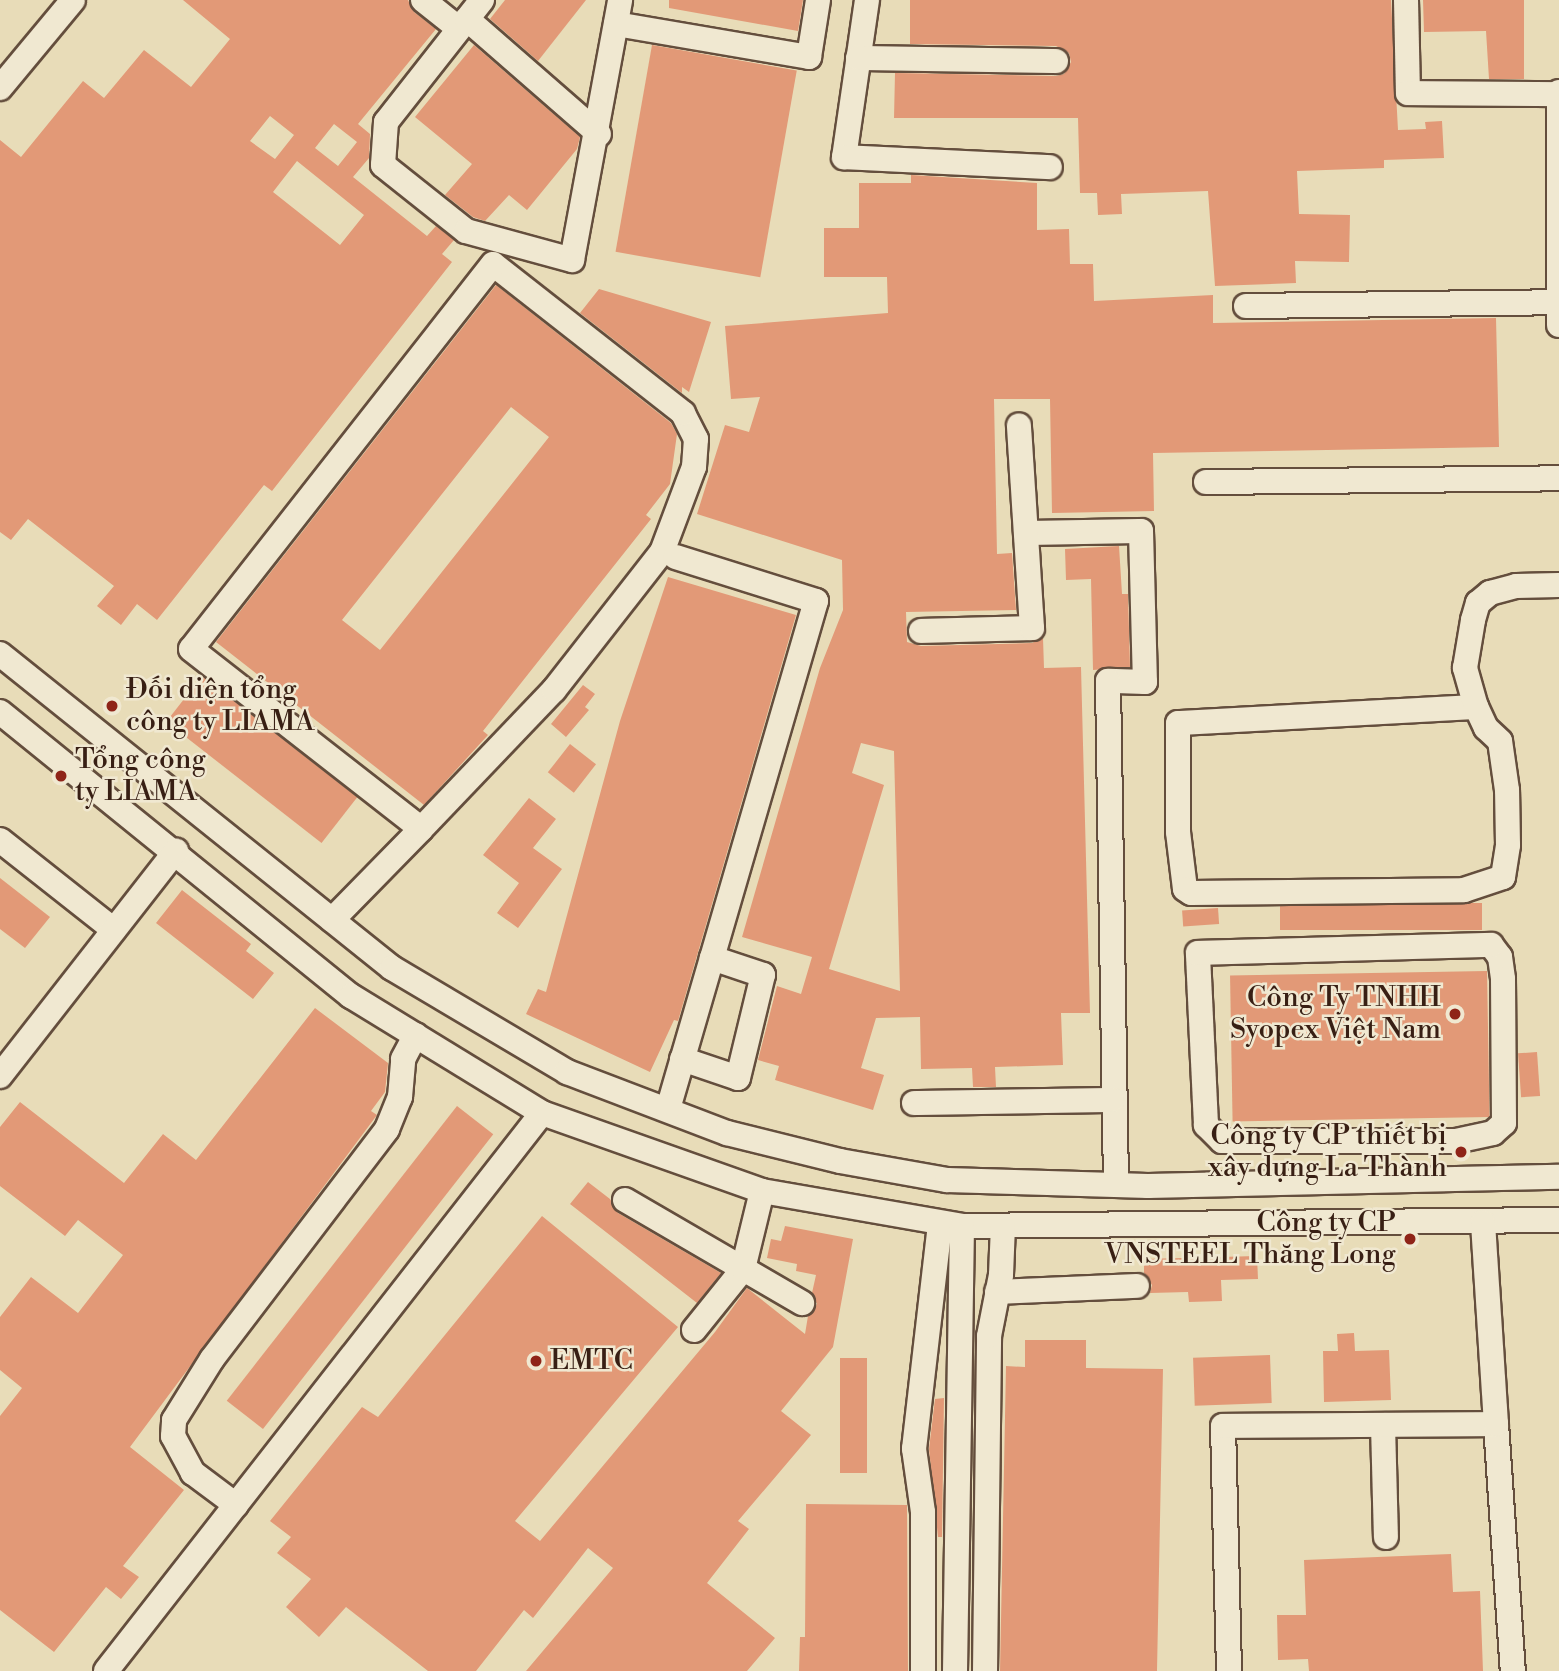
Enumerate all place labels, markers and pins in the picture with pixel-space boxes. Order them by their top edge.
place label: Đối diện tổng công ty LIAMA [126,673,314,739]
marker: Đối diện tổng công ty LIAMA [104,698,120,714]
place label: Tổng công ty LIAMA [75,743,206,809]
marker: Tổng công ty LIAMA [53,768,69,784]
place label: Công Ty TNHH Syopex Việt Nam [1230,981,1441,1047]
marker: Công Ty TNHH Syopex Việt Nam [1447,1006,1463,1022]
place label: Công ty CP thiết bị xây dựng La Thành [1208,1119,1447,1185]
marker: Công ty CP thiết bị xây dựng La Thành [1453,1144,1469,1160]
place label: Công ty CP VNSTEEL Thăng Long [1104,1206,1396,1272]
marker: Công ty CP VNSTEEL Thăng Long [1402,1231,1418,1247]
place label: EMTC [550,1344,633,1378]
marker: EMTC [528,1353,544,1369]

